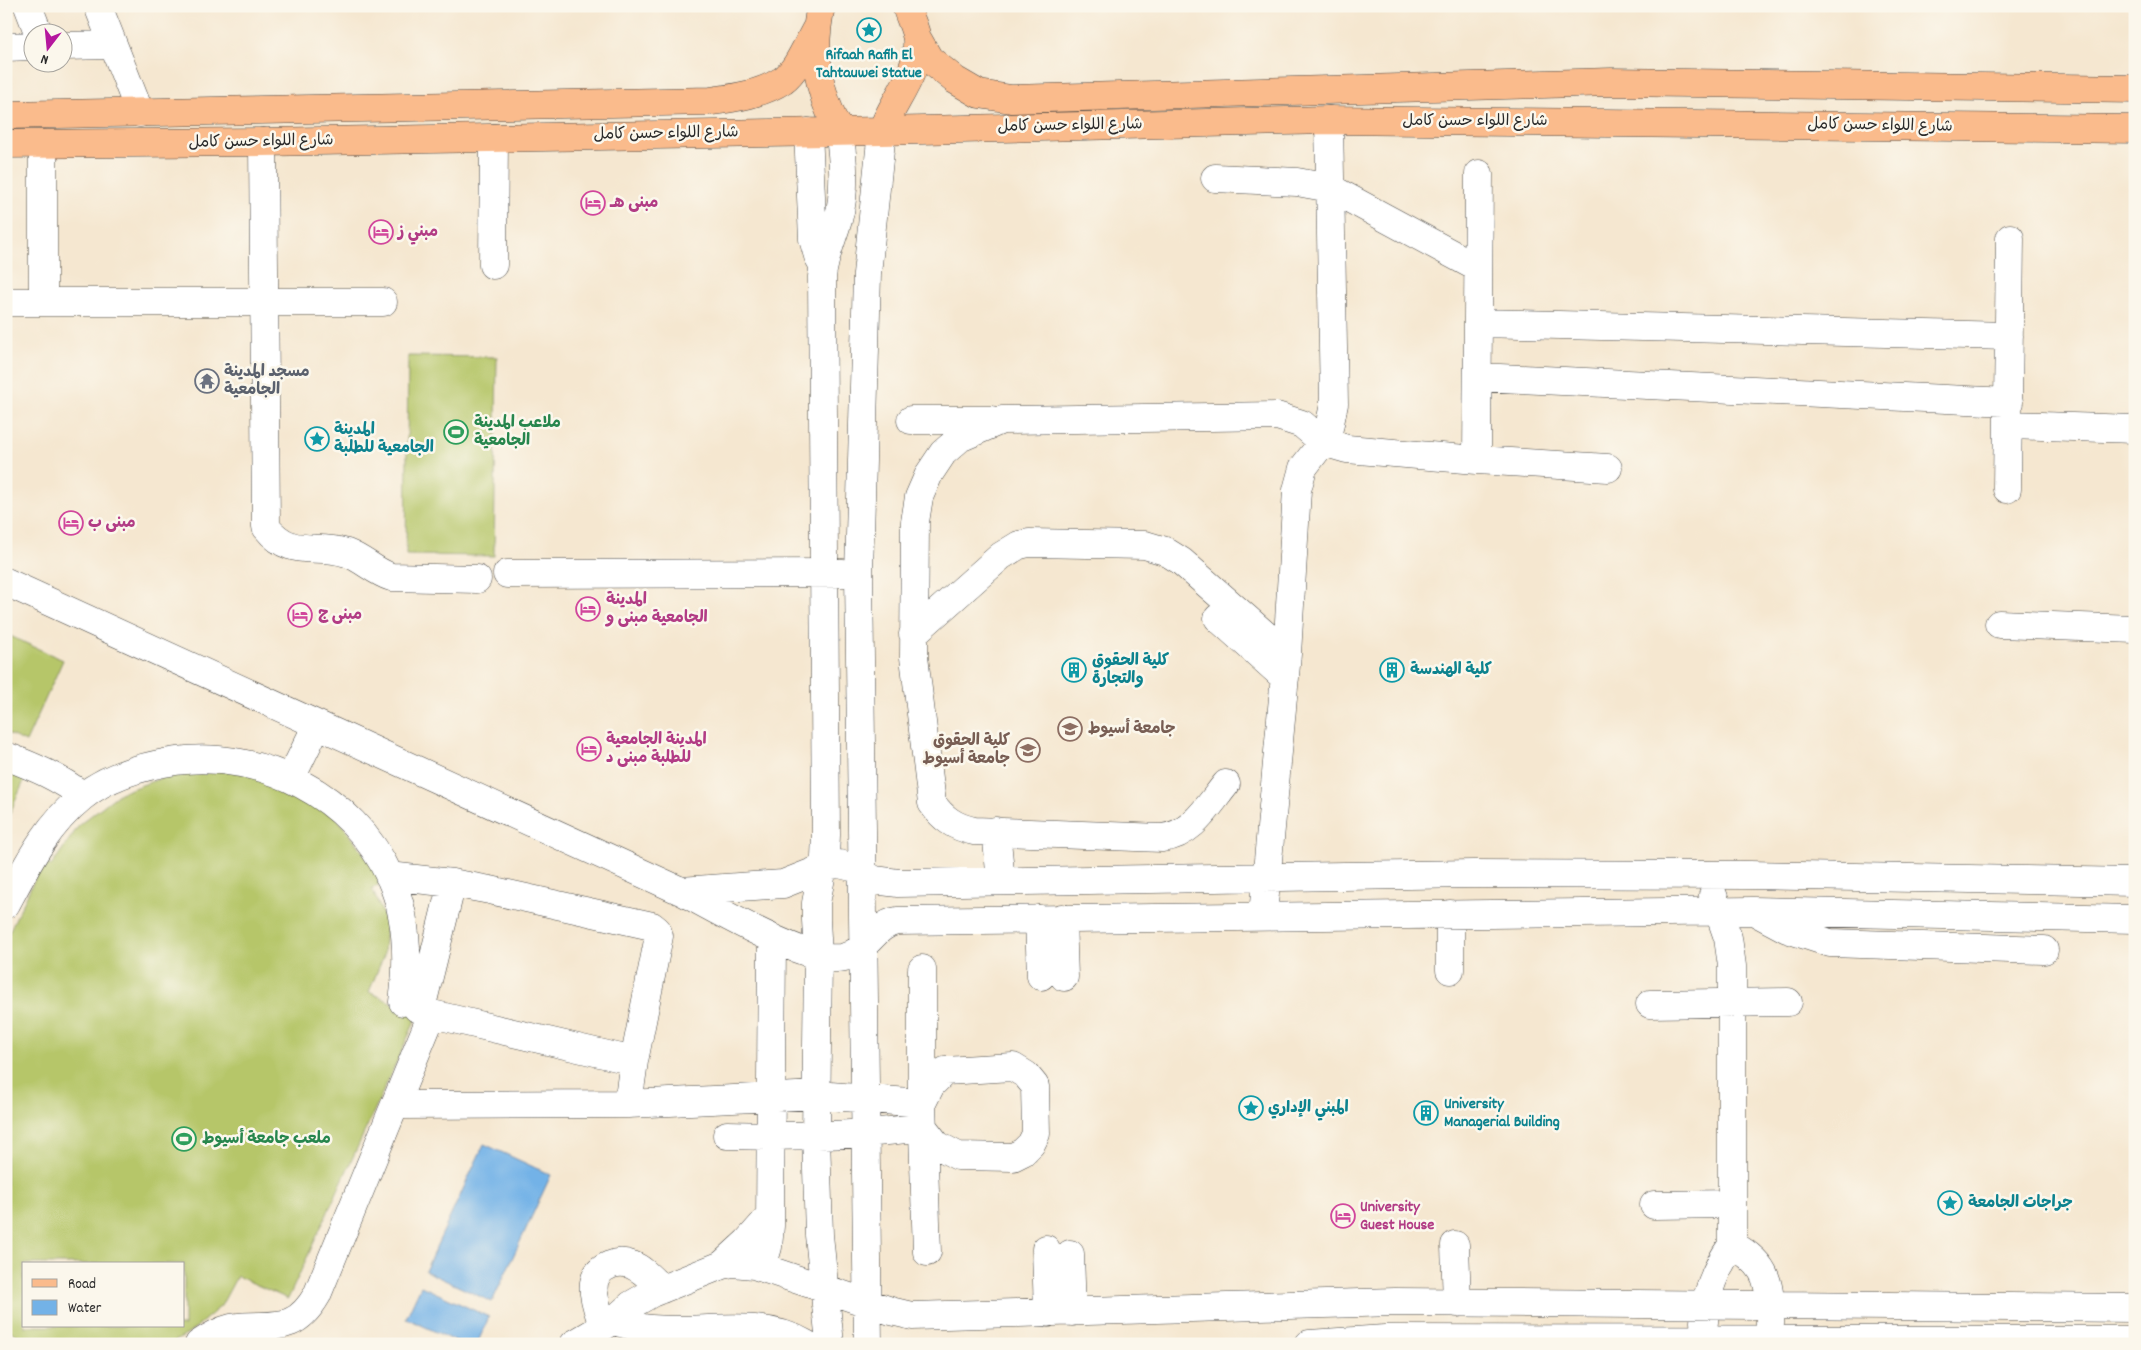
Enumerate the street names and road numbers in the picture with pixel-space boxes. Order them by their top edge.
street label: شارع اللواء حسن كامل [1402,110,1548,133]
street label: شارع اللواء حسن كامل [997,113,1143,139]
street label: شارع اللواء حسن كامل [1807,113,1953,139]
street label: شارع اللواء حسن كامل [593,121,739,147]
street label: شارع اللواء حسن كامل [188,129,334,155]

